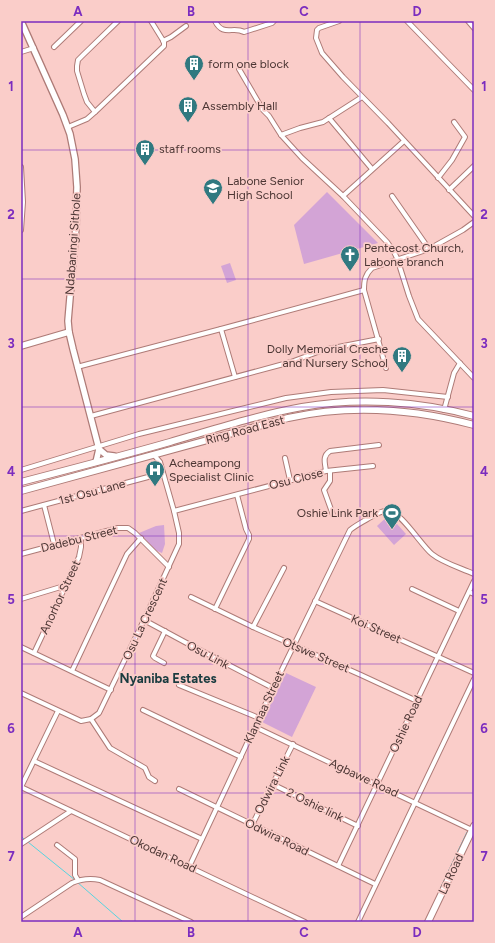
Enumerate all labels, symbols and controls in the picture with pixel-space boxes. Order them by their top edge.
text: A [73,4,83,19]
text: B [187,4,195,19]
text: C [299,4,309,19]
text: D [412,4,422,19]
building icon: form one block [183,53,205,81]
place label: form one block [208,57,289,71]
text: 1 [8,79,14,94]
text: 1 [481,79,487,94]
building icon: Assembly Hall [177,95,199,123]
place label: Assembly Hall [202,99,277,113]
building icon: staff rooms [134,138,156,166]
place label: staff rooms [159,142,221,156]
place label: Labone Senior High School [227,174,304,202]
school or university icon: Labone Senior High School [202,177,224,205]
street label: Ndabaningi Sithole [62,192,84,295]
text: 2 [7,207,15,222]
text: 2 [480,207,488,222]
place label: Pentecost Church, Labone branch [364,241,464,269]
church icon: Pentecost Church, Labone branch [339,244,361,272]
text: 3 [7,336,15,351]
text: 3 [480,336,488,351]
place label: Dolly Memorial Creche and Nursery School [267,342,388,370]
building icon: Dolly Memorial Creche and Nursery School [391,345,413,373]
street label: Ring Road East [204,413,286,447]
place label: Acheampong Specialist Clinic [169,456,254,484]
hospital icon: Acheampong Specialist Clinic [144,459,166,487]
text: 4 [7,464,15,479]
text: 4 [480,464,488,479]
street label: Osu Close [268,465,325,492]
street label: 1st Osu Lane [57,476,127,508]
sports icon: Oshie Link Park [381,502,403,530]
place label: Oshie Link Park [297,506,378,520]
street label: Dadebu Street [39,523,119,555]
street label: Anorhor Street [37,557,83,636]
street label: Osu La Crescent [120,575,170,662]
text: 5 [7,592,15,607]
text: 5 [480,592,488,607]
street label: Koi Street [349,612,404,646]
street label: Otswe Street [280,635,352,676]
street label: Osu Link [184,638,232,672]
street label: Klannaa Street [241,668,287,745]
district label: Nyaniba Estates [120,671,216,686]
street label: Oshie Road [387,693,425,755]
text: 6 [7,721,15,736]
text: 6 [480,721,488,736]
street label: Odwira Link [251,753,293,816]
street label: Agbawe Road [327,756,401,800]
street label: 2 Oshie link [284,785,346,825]
street label: Odwira Road [243,816,311,858]
street label: Okodan Road [127,832,199,876]
text: 7 [7,849,15,864]
text: 7 [480,849,488,864]
street label: La Road [436,852,466,896]
text: A [73,925,83,940]
text: B [187,925,195,940]
text: C [299,925,309,940]
text: D [412,925,422,940]

